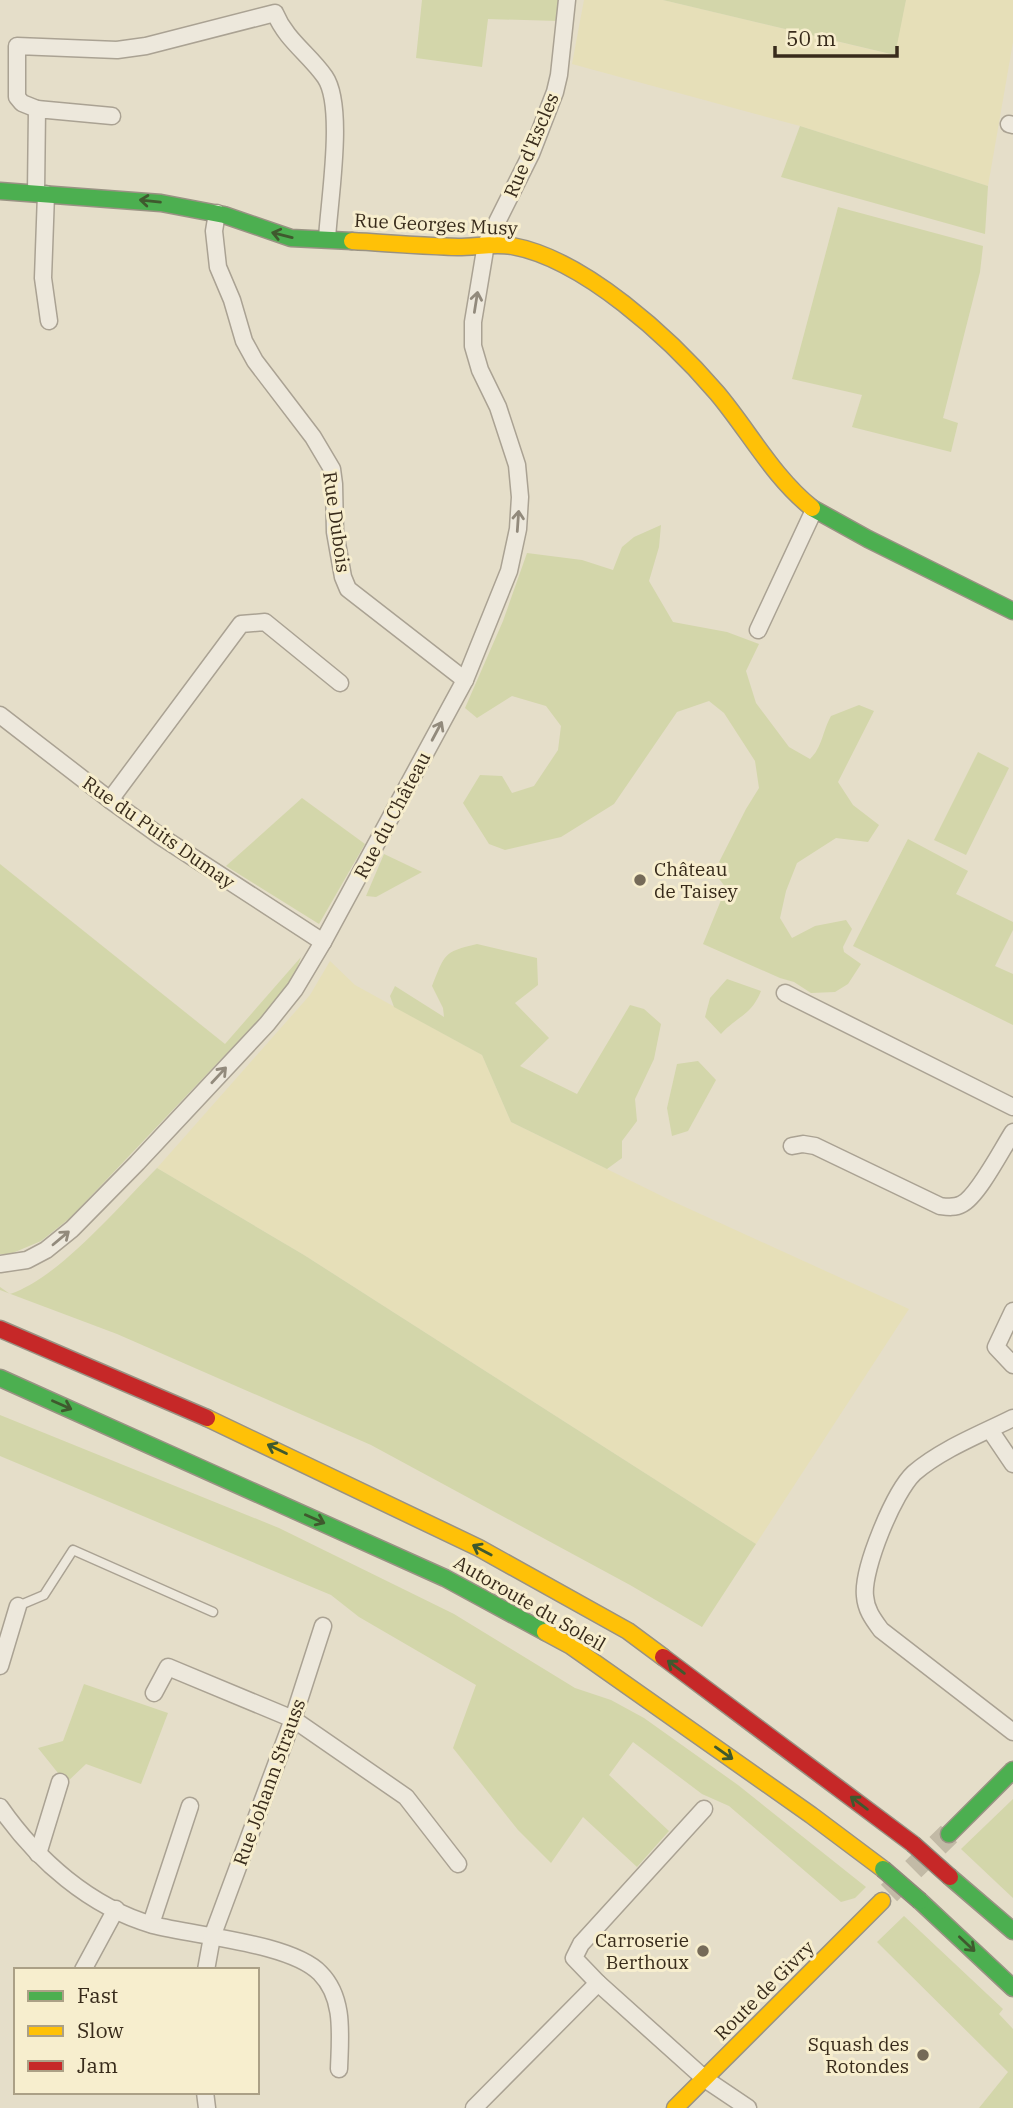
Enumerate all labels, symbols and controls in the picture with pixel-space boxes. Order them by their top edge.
scale bar [775,14,898,58]
text: 50 m [786,24,836,52]
street label: Rue d'Escles [498,89,564,201]
one-way arrow [139,194,162,207]
street label: Rue Georges Musy [354,208,519,240]
one-way arrow [271,228,293,241]
one-way arrow [470,291,483,314]
street label: Rue Dubois [318,470,356,574]
one-way arrow [512,509,525,532]
one-way arrow [430,722,444,742]
street label: Rue du Château [348,747,436,883]
street label: Rue du Puits Dumay [78,770,240,894]
place label: Château de Taisey [654,857,738,903]
marker: Château de Taisey [632,872,648,888]
one-way arrow [211,1067,228,1084]
one-way arrow [51,1230,69,1246]
one-way arrow [51,1400,73,1413]
one-way arrow [267,1442,288,1456]
one-way arrow [303,1513,325,1526]
one-way arrow [472,1543,492,1557]
street label: Autoroute du Soleil [450,1550,610,1656]
one-way arrow [667,1660,686,1674]
street label: Rue Johann Strauss [228,1695,310,1869]
one-way arrow [714,1746,733,1760]
one-way arrow [850,1795,868,1810]
place label: Carroserie Berthoux [595,1928,689,1974]
street label: Route de Givry [709,1934,820,2045]
one-way arrow [958,1936,975,1953]
marker: Carroserie Berthoux [695,1943,711,1959]
legend [14,1968,259,2094]
text: Fast [77,1981,118,2009]
text: Slow [77,2016,124,2044]
place label: Squash des Rotondes [808,2032,909,2078]
marker: Squash des Rotondes [915,2047,931,2063]
text: Jam [77,2051,118,2079]

